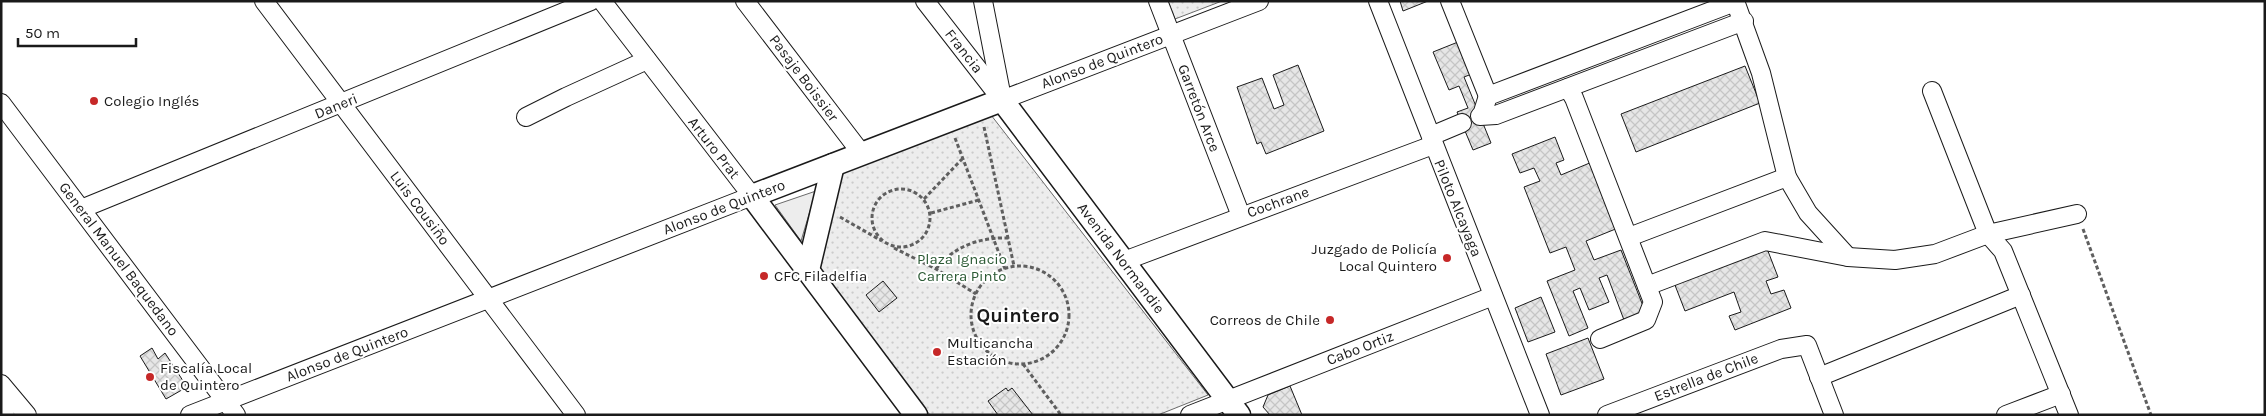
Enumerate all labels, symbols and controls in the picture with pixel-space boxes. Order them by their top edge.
scale bar [18,15,135,47]
text: 50 m [25,24,60,42]
street label: Francia [941,25,987,77]
street label: Alonso de Quintero [1038,29,1166,93]
street label: Pasaje Boissier [766,31,843,125]
street label: Garretón Arce [1174,62,1224,154]
street label: Daneri [312,89,360,123]
place label: Colegio Inglés [104,92,200,110]
marker: Colegio Inglés [88,95,100,107]
street label: Arturo Prat [684,113,744,183]
street label: Piloto Alcayaga [1430,157,1486,259]
street label: Luis Cousiño [386,167,454,249]
street label: Alonso de Quintero [660,175,788,239]
street label: General Manuel Baquedano [55,179,183,339]
street label: Cochrane [1245,182,1311,222]
street label: Avenida Normandie [1073,199,1169,317]
place label: Juzgado de Policía Local Quintero [1312,240,1437,275]
park label: Plaza Ignacio Carrera Pinto [917,250,1007,285]
marker: Juzgado de Policía Local Quintero [1441,252,1453,264]
place label: CFC Filadelfia [774,267,867,285]
marker: CFC Filadelfia [758,270,770,282]
district label: Quintero [977,304,1059,327]
place label: Correos de Chile [1210,311,1320,329]
marker: Correos de Chile [1324,314,1336,326]
street label: Alonso de Quintero [283,322,411,386]
street label: Cabo Ortiz [1324,327,1396,369]
place label: Multicancha Estación [947,334,1033,369]
marker: Multicancha Estación [931,346,943,358]
street label: Estrella de Chile [1651,349,1761,405]
place label: Fiscalía Local de Quintero [160,359,252,394]
marker: Fiscalía Local de Quintero [144,371,156,383]

